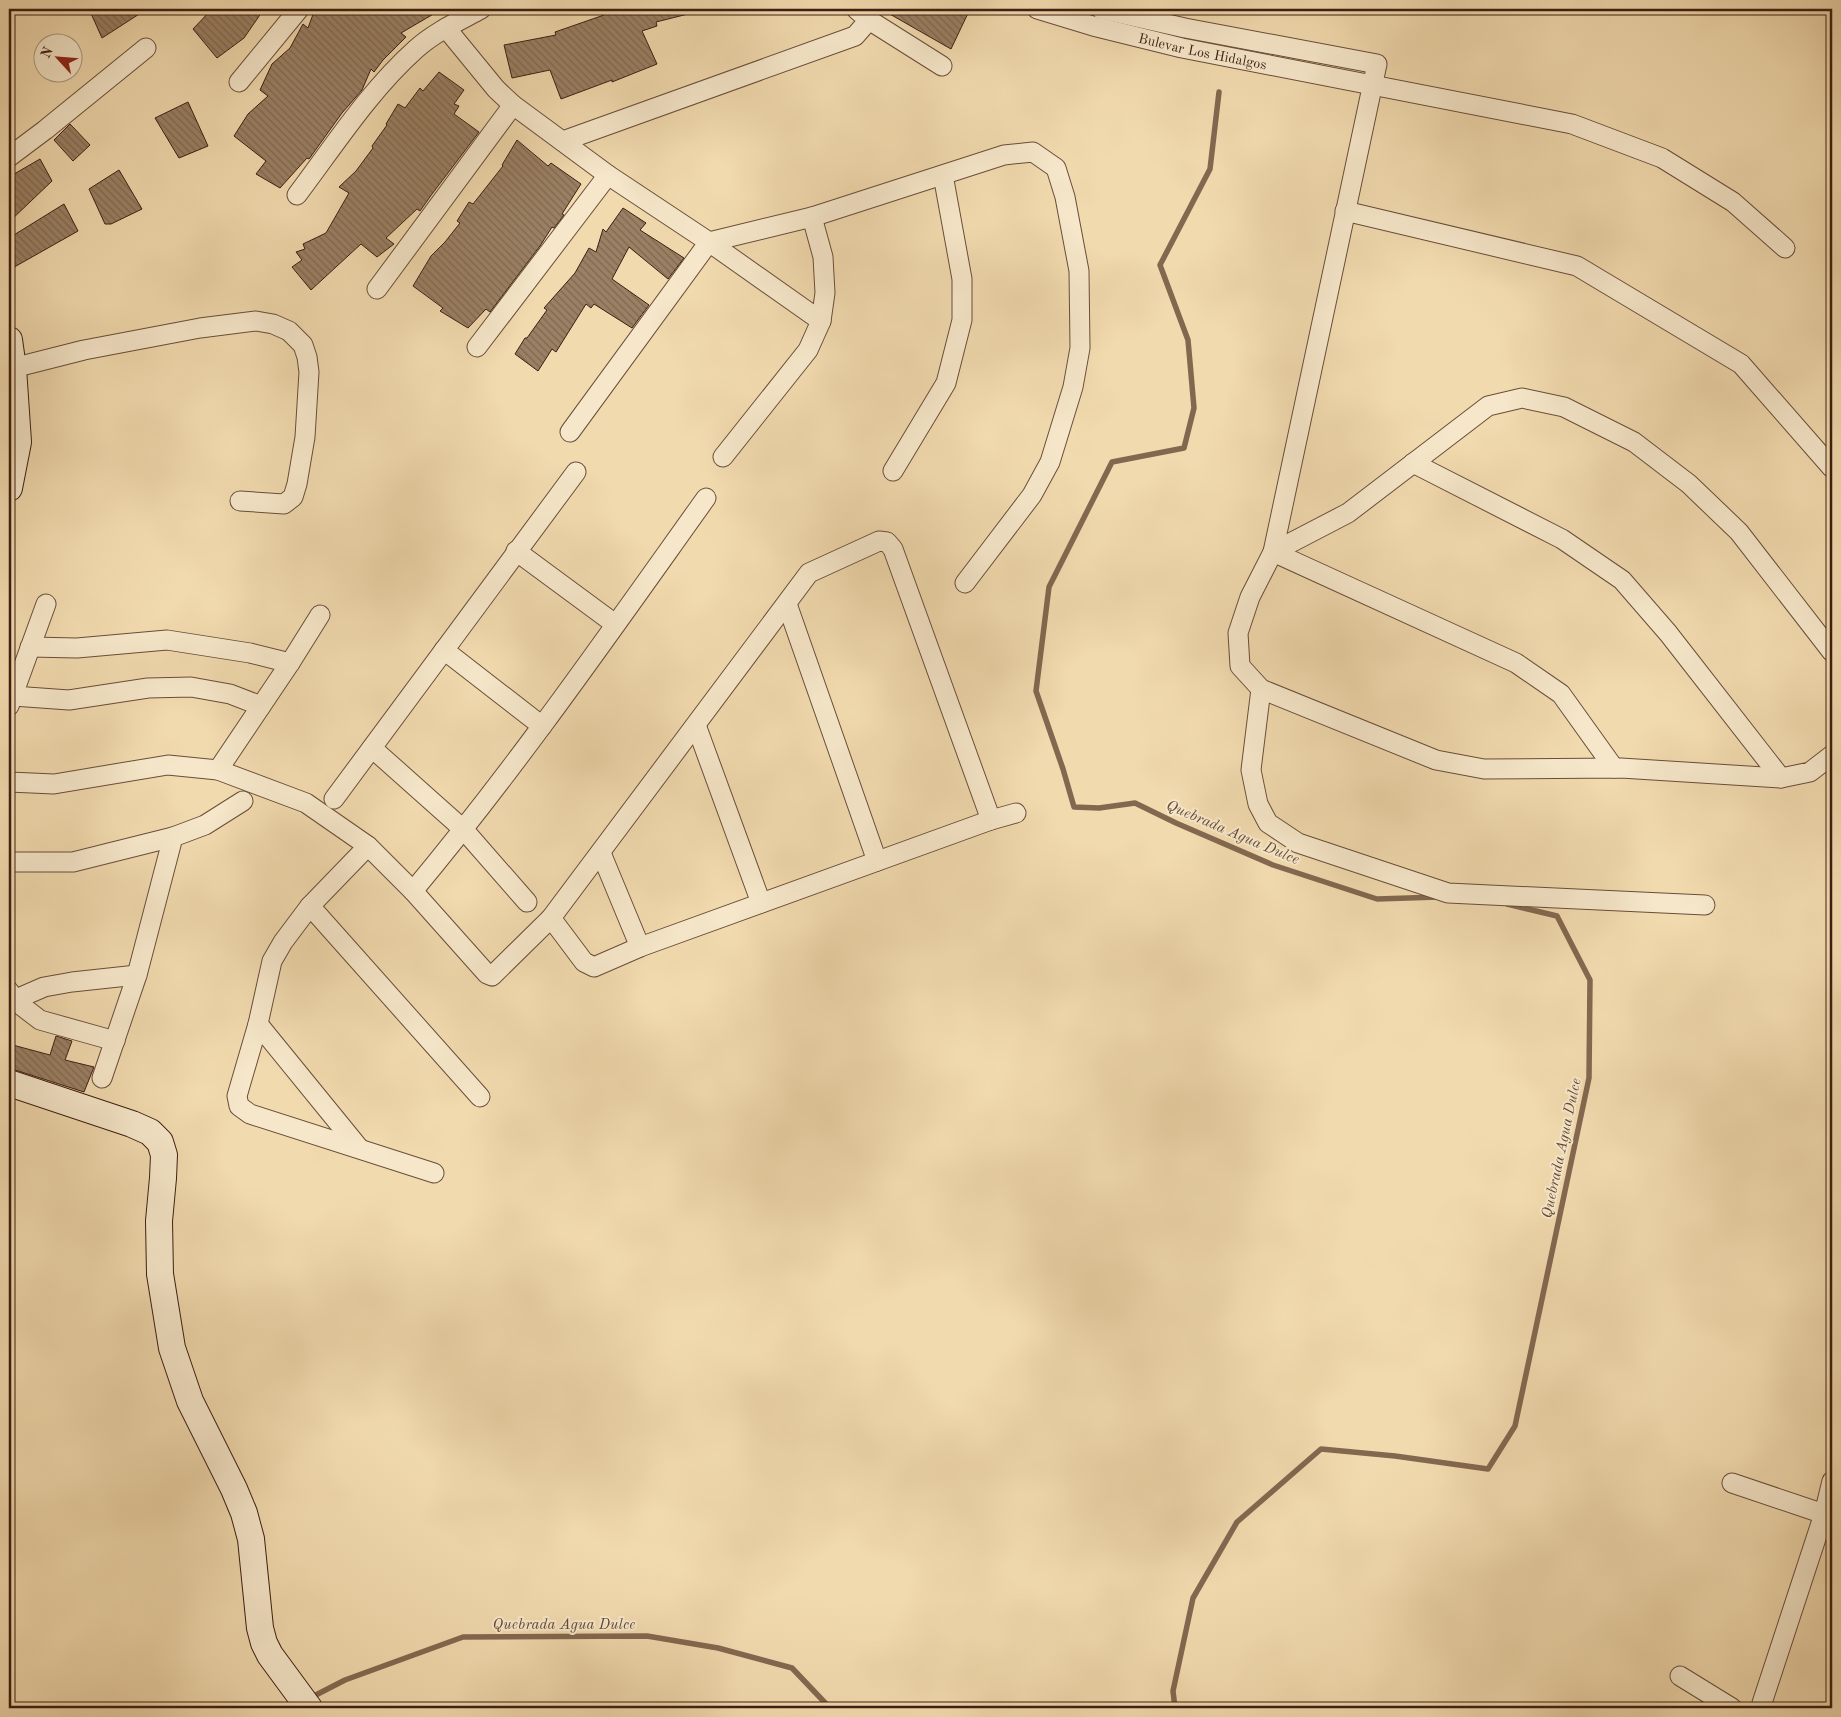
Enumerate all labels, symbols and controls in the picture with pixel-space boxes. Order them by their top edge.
street label: Bulevar Los Hidalgos [1137,31,1268,72]
north arrow [32,32,82,82]
text: N [39,45,56,61]
water label: Quebrada Agua Dulce [1164,799,1301,868]
water label: Quebrada Agua Dulce [1540,1077,1585,1220]
water label: Quebrada Agua Dulce [493,1618,635,1633]

